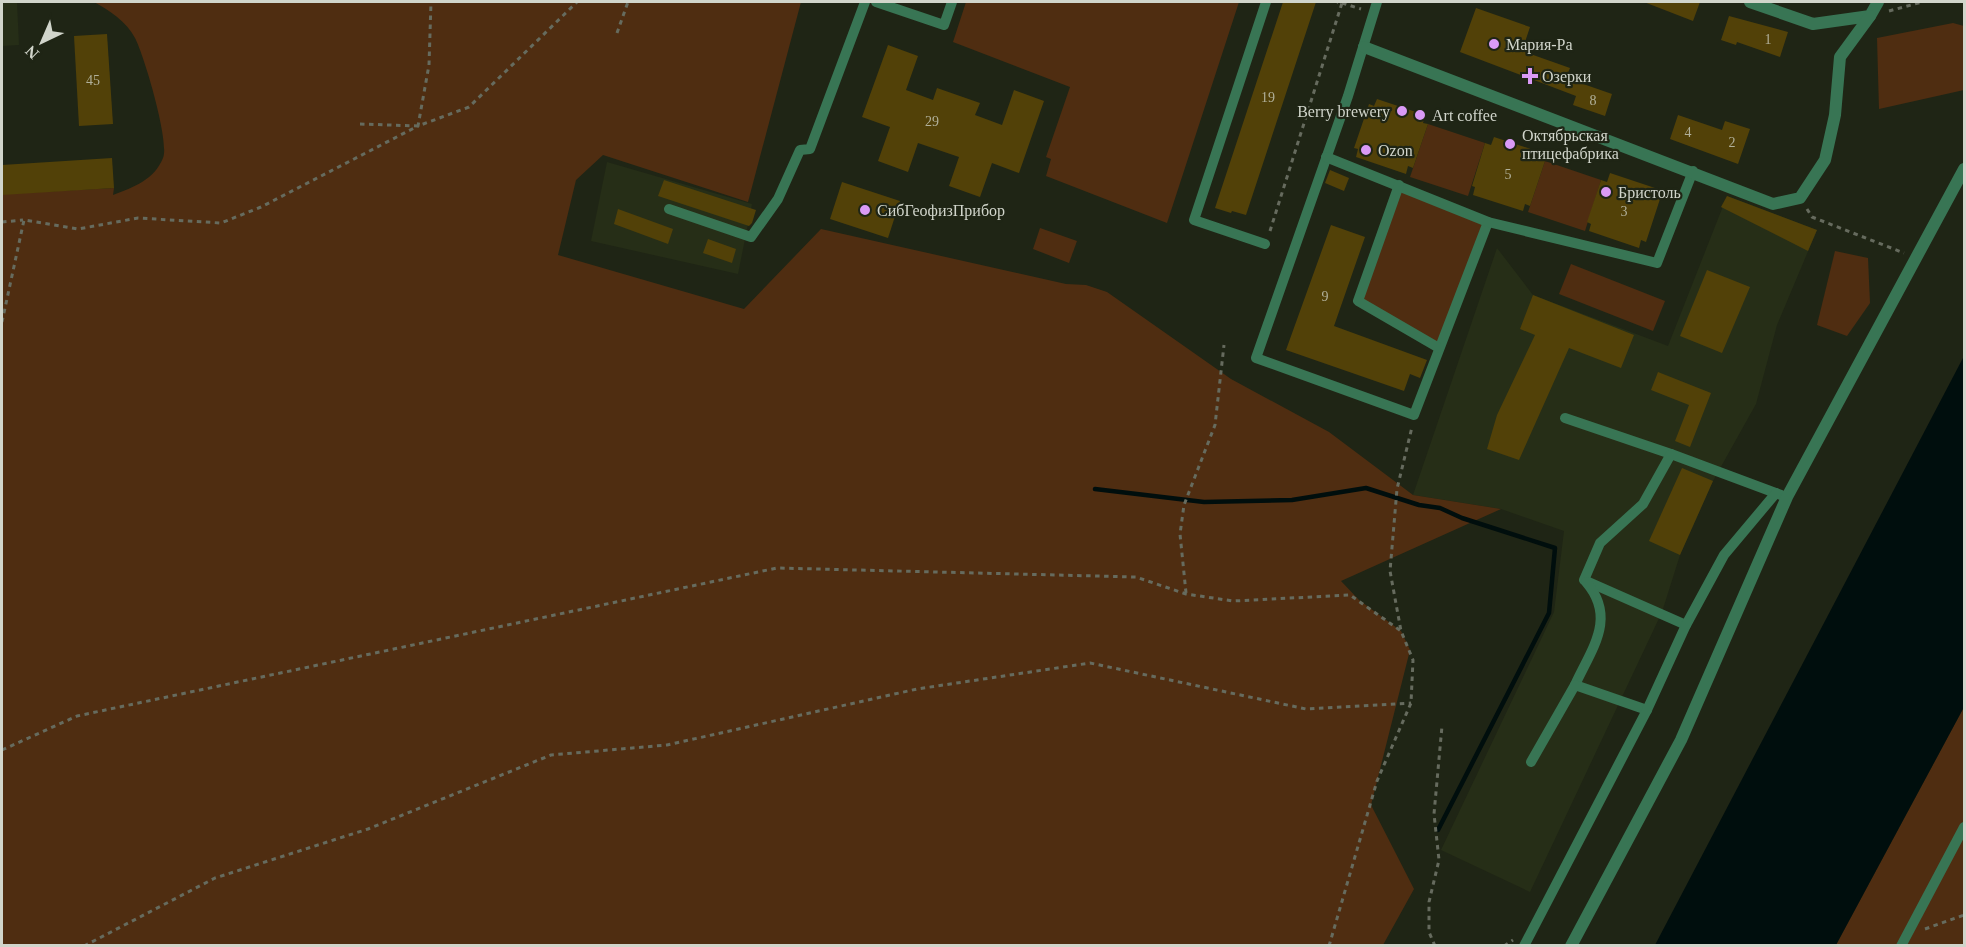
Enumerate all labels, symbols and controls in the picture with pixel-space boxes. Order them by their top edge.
north arrow [12,12,72,72]
house number: 1 [1765,32,1772,47]
place label: Мария-Ра [1506,36,1573,54]
marker: Мария-Ра [1487,37,1501,51]
text: N [22,42,42,63]
place label: Озерки [1542,68,1592,86]
marker: Озерки [1523,69,1537,83]
house number: 45 [86,73,100,88]
house number: 19 [1261,90,1275,105]
house number: 8 [1590,93,1597,108]
place label: Berry brewery [1297,103,1390,121]
marker: Berry brewery [1395,104,1409,118]
place label: Art coffee [1432,107,1497,124]
marker: Art coffee [1413,108,1427,122]
house number: 29 [925,114,939,129]
house number: 4 [1685,125,1692,140]
place label: Октябрьская птицефабрика [1522,127,1619,163]
house number: 2 [1729,135,1736,150]
marker: Октябрьская птицефабрика [1503,137,1517,151]
place label: Ozon [1378,142,1413,159]
marker: Ozon [1359,143,1373,157]
house number: 5 [1505,167,1512,182]
place label: Бристоль [1618,184,1681,202]
marker: Бристоль [1599,185,1613,199]
place label: СибГеофизПрибор [877,202,1005,220]
marker: СибГеофизПрибор [858,203,872,217]
house number: 3 [1621,204,1628,219]
house number: 9 [1322,289,1329,304]

